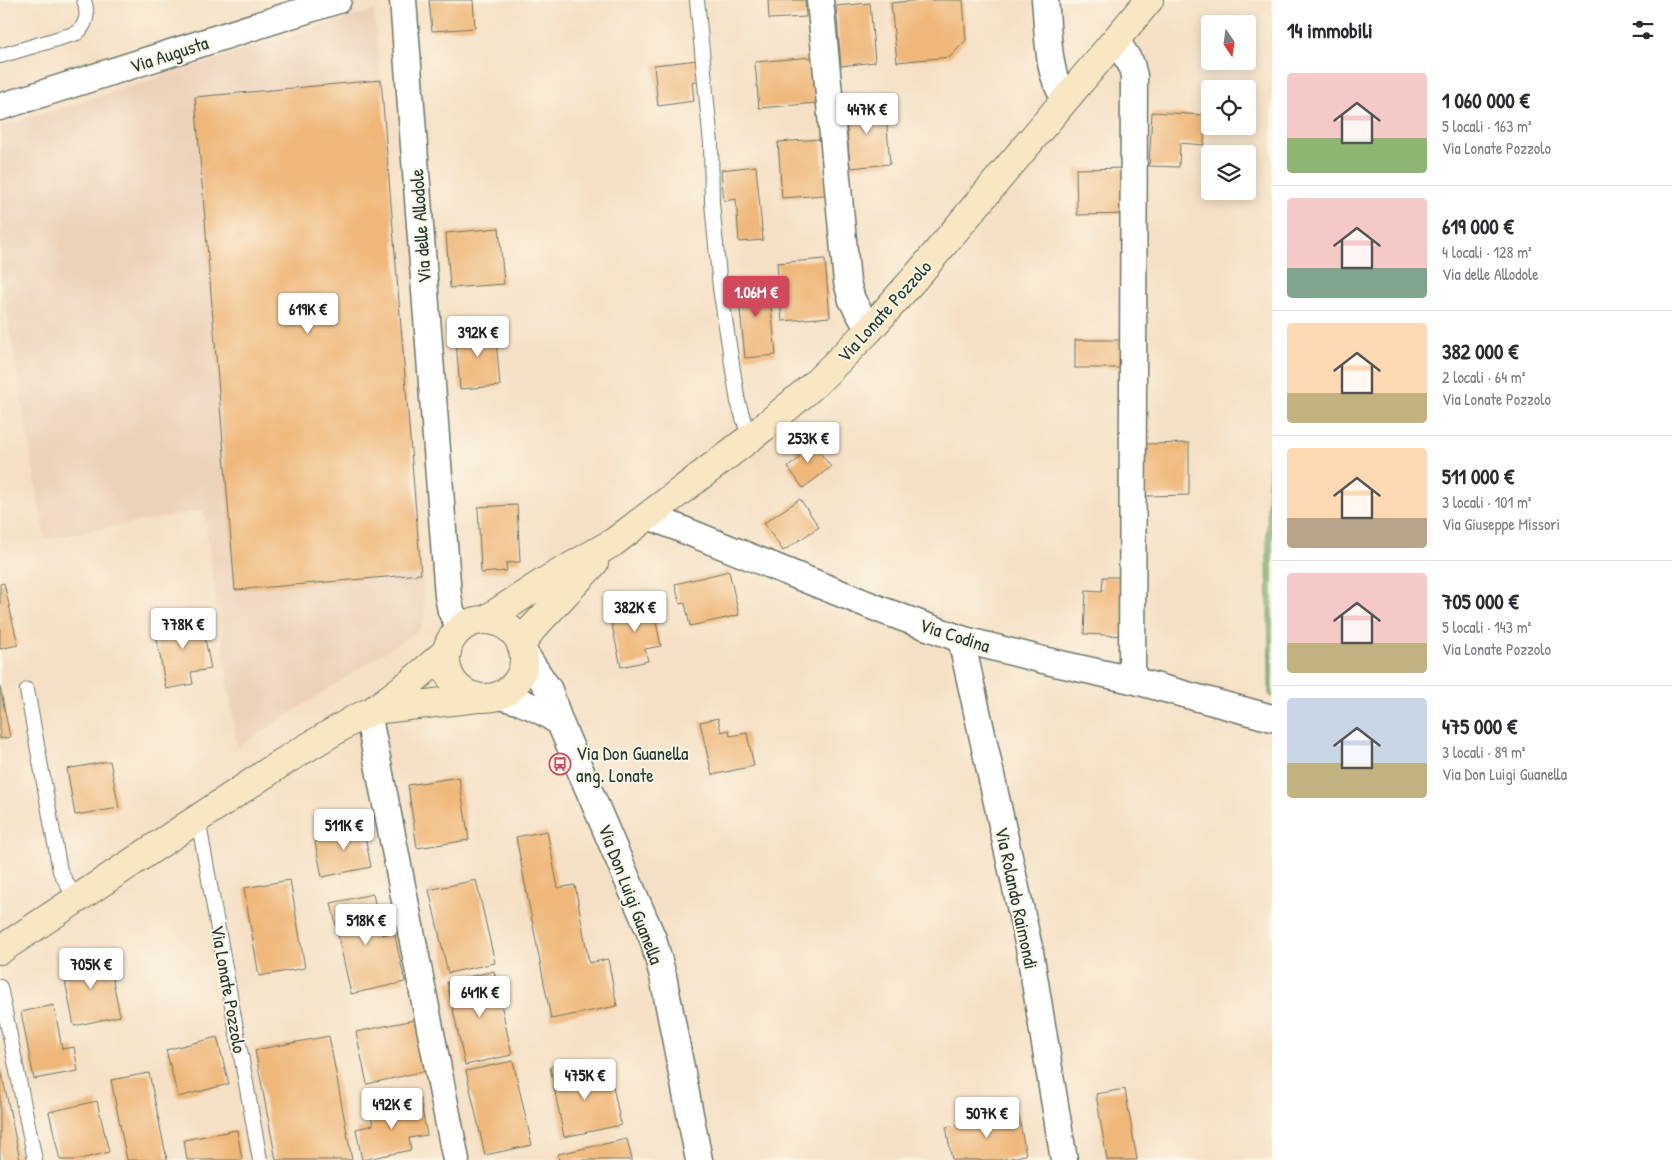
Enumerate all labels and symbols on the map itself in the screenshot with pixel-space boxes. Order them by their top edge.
north arrow [1201,15,1256,70]
street label: Via Augusta [126,29,212,79]
pin: 447K € [826,92,908,135]
street label: Via delle Allodole [403,167,437,284]
street label: Via Lonate Pozzolo [831,254,937,368]
pin: 1.06M € [710,276,802,318]
pin: 619K € [267,292,349,335]
pin: 392K € [437,316,519,358]
pin: 253K € [767,422,849,464]
pin: 382K € [594,590,676,633]
pin: 778K € [142,608,224,650]
street label: Via Codina [916,611,994,659]
place label: Via Don Guanella ang. Lonate [576,740,689,788]
bus stop icon: Via Don Guanella ang. Lonate [548,752,572,776]
pin: 511K € [303,808,385,851]
street label: Via Don Luigi Guanella [592,820,670,968]
street label: Via Rolando Raimondi [989,825,1045,971]
pin: 518K € [325,904,407,946]
street label: Via Lonate Pozzolo [205,923,253,1055]
pin: 705K € [50,948,132,990]
pin: 641K € [439,976,521,1018]
pin: 475K € [544,1058,626,1101]
pin: 492K € [351,1088,433,1130]
pin: 507K € [946,1096,1028,1139]

